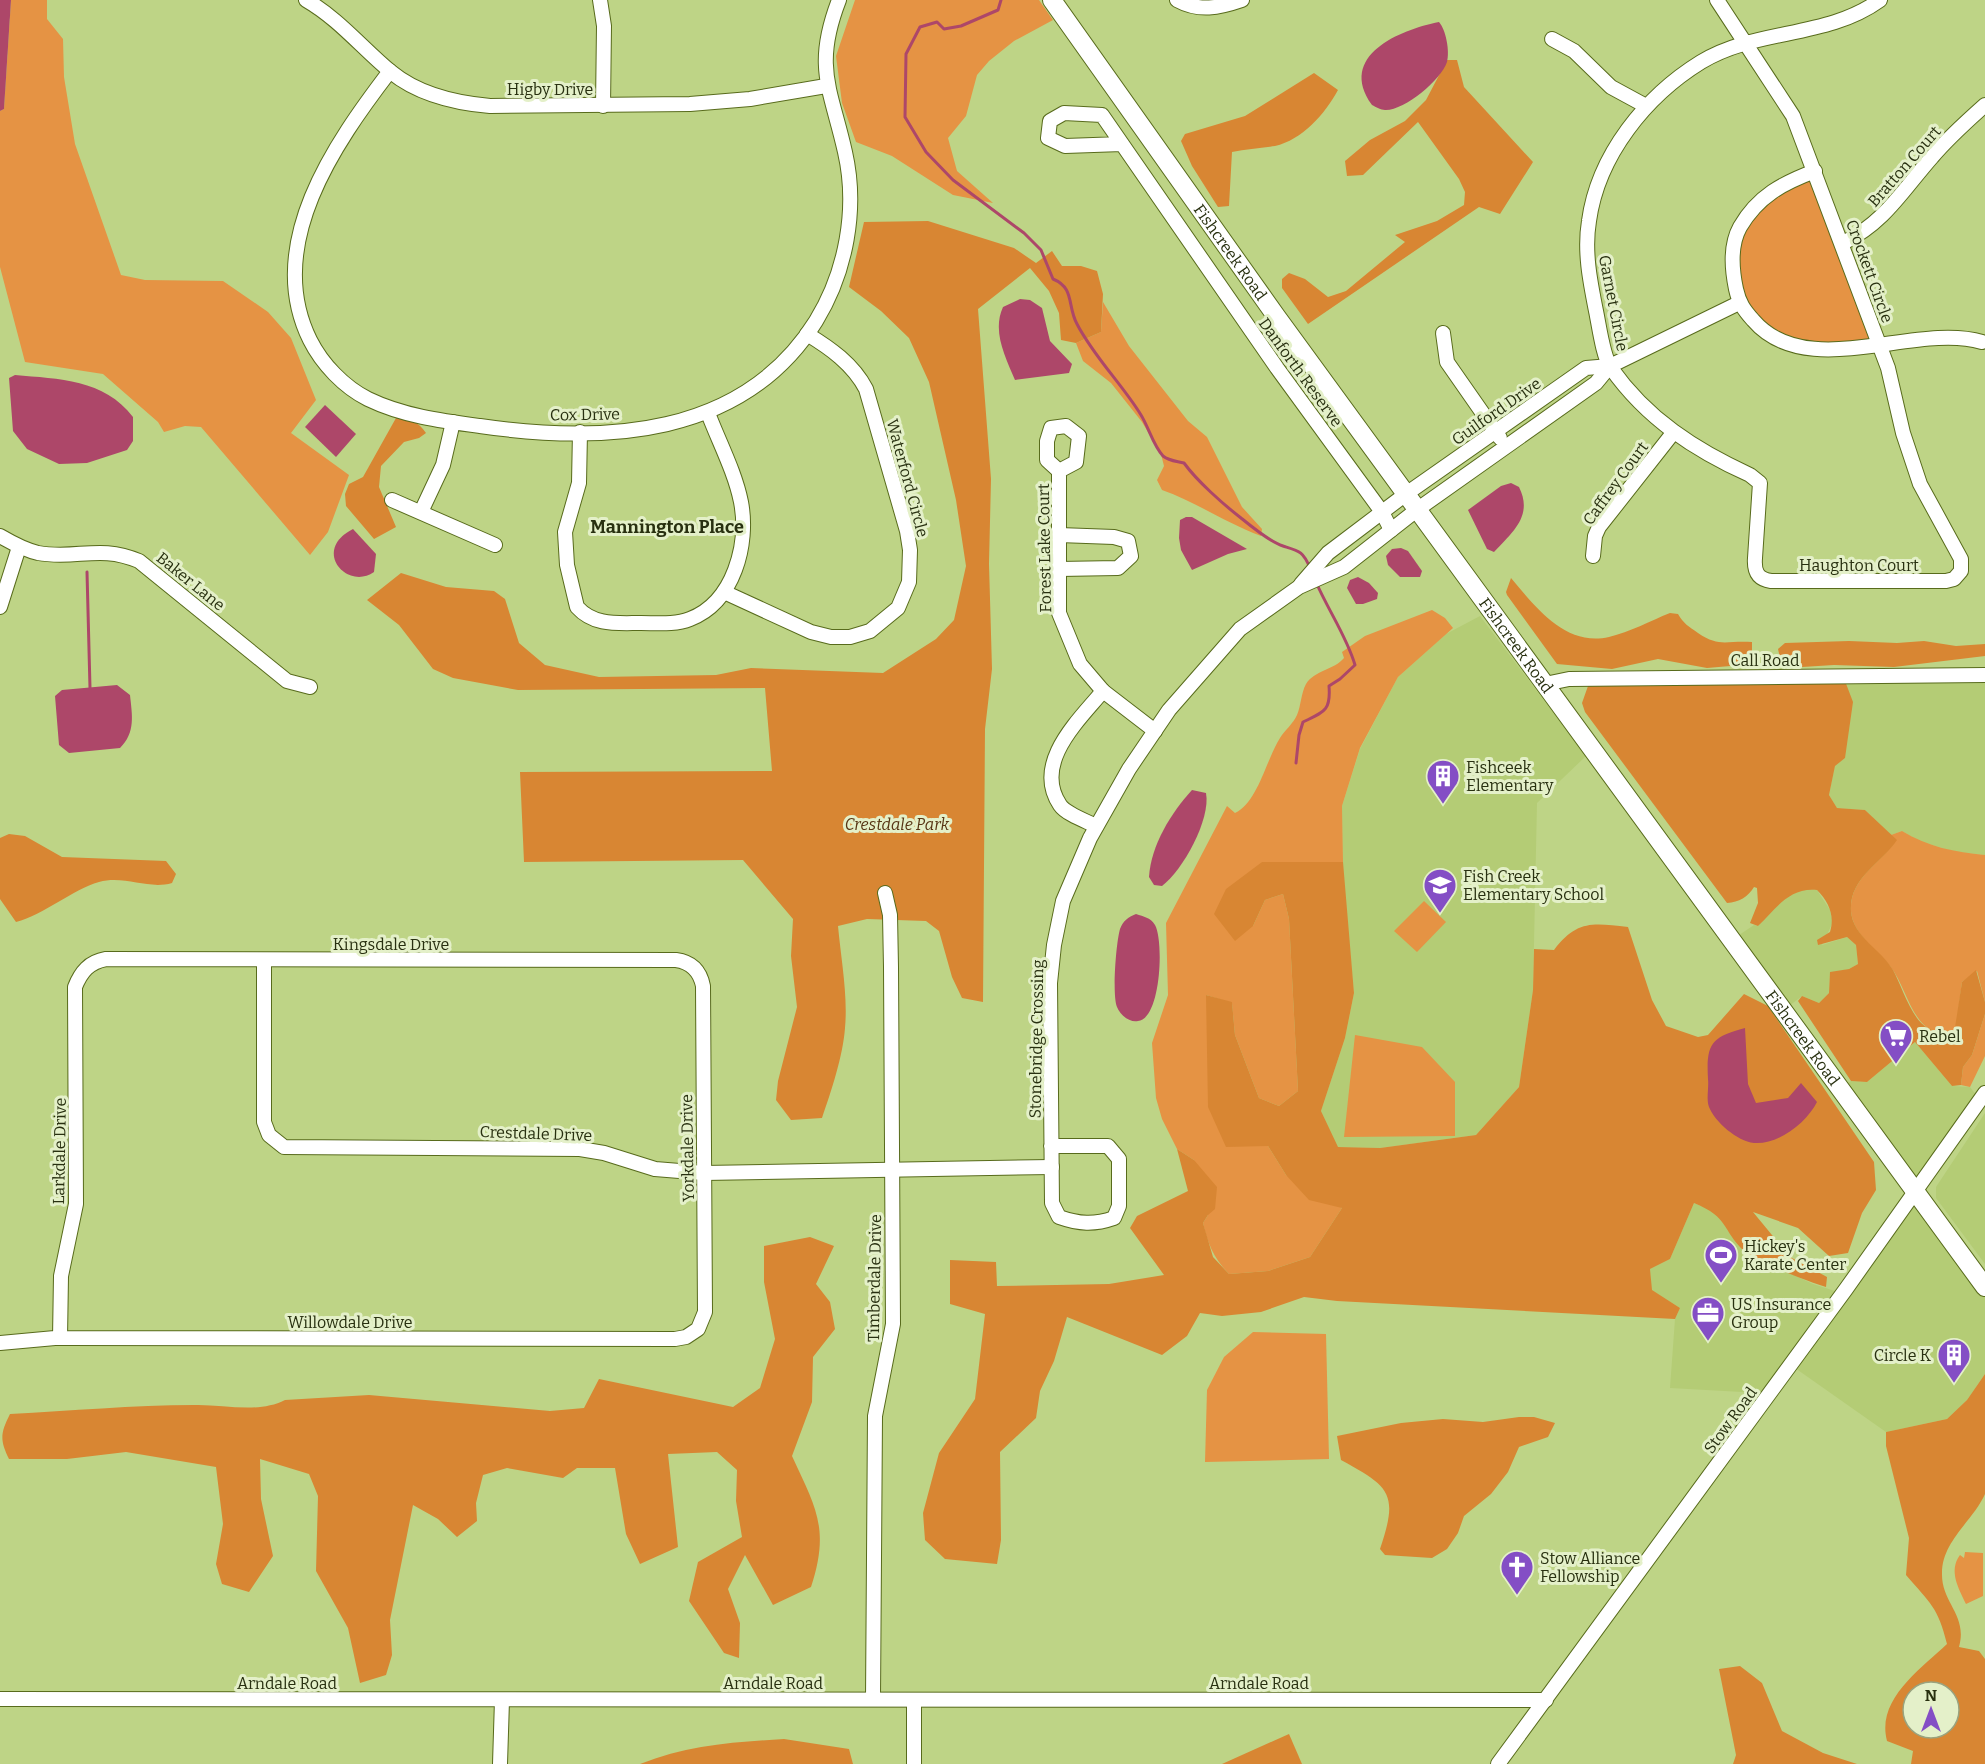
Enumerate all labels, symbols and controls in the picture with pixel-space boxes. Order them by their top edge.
street label: Higby Drive [507,80,593,99]
street label: Bratton Court [1864,122,1945,211]
street label: Fishcreek Road [1190,201,1271,304]
street label: Crockett Circle [1842,217,1897,325]
street label: Garnet Circle [1595,253,1632,353]
street label: Danforth Reserve [1255,314,1346,430]
street label: Guilford Drive [1448,374,1544,449]
street label: Cox Drive [550,404,620,425]
street label: Waterford Circle [883,417,932,539]
street label: Caffrey Court [1579,438,1652,529]
street label: Forest Lake Court [1034,483,1055,613]
district label: Mannington Place [590,516,744,538]
street label: Baker Lane [153,548,229,615]
street label: Haughton Court [1799,556,1919,575]
street label: Fishcreek Road [1475,594,1557,697]
street label: Call Road [1731,651,1800,670]
building icon: Fishceek Elementary [1425,758,1461,805]
place label: Fishceek Elementary [1466,758,1554,795]
park label: Crestdale Park [845,815,950,834]
school or university icon: Fish Creek Elementary School [1422,867,1458,914]
place label: Fish Creek Elementary School [1463,867,1604,904]
street label: Kingsdale Drive [333,935,449,954]
street label: Stonebridge Crossing [1026,959,1047,1119]
street label: Fishcreek Road [1762,987,1844,1090]
supermarket icon: Rebel [1878,1018,1914,1065]
place label: Rebel [1919,1027,1961,1046]
street label: Yorkdale Drive [677,1094,698,1202]
street label: Larkdale Drive [49,1097,70,1205]
street label: Crestdale Drive [479,1122,593,1145]
street label: Timberdale Drive [864,1214,885,1342]
sports icon: Hickey's Karate Center [1703,1237,1739,1284]
place label: Hickey's Karate Center [1744,1237,1846,1274]
office icon: US Insurance Group [1690,1295,1726,1342]
place label: US Insurance Group [1731,1295,1831,1332]
street label: Willowdale Drive [287,1313,413,1332]
building icon: Circle K [1936,1337,1972,1384]
place label: Circle K [1874,1346,1932,1365]
street label: Stow Road [1700,1383,1761,1457]
church icon: Stow Alliance Fellowship [1499,1549,1535,1596]
place label: Stow Alliance Fellowship [1540,1549,1640,1586]
street label: Arndale Road [237,1674,338,1693]
street label: Arndale Road [723,1674,824,1693]
street label: Arndale Road [1209,1674,1310,1693]
north arrow [1901,1680,1961,1740]
text: N [1925,1686,1937,1705]

